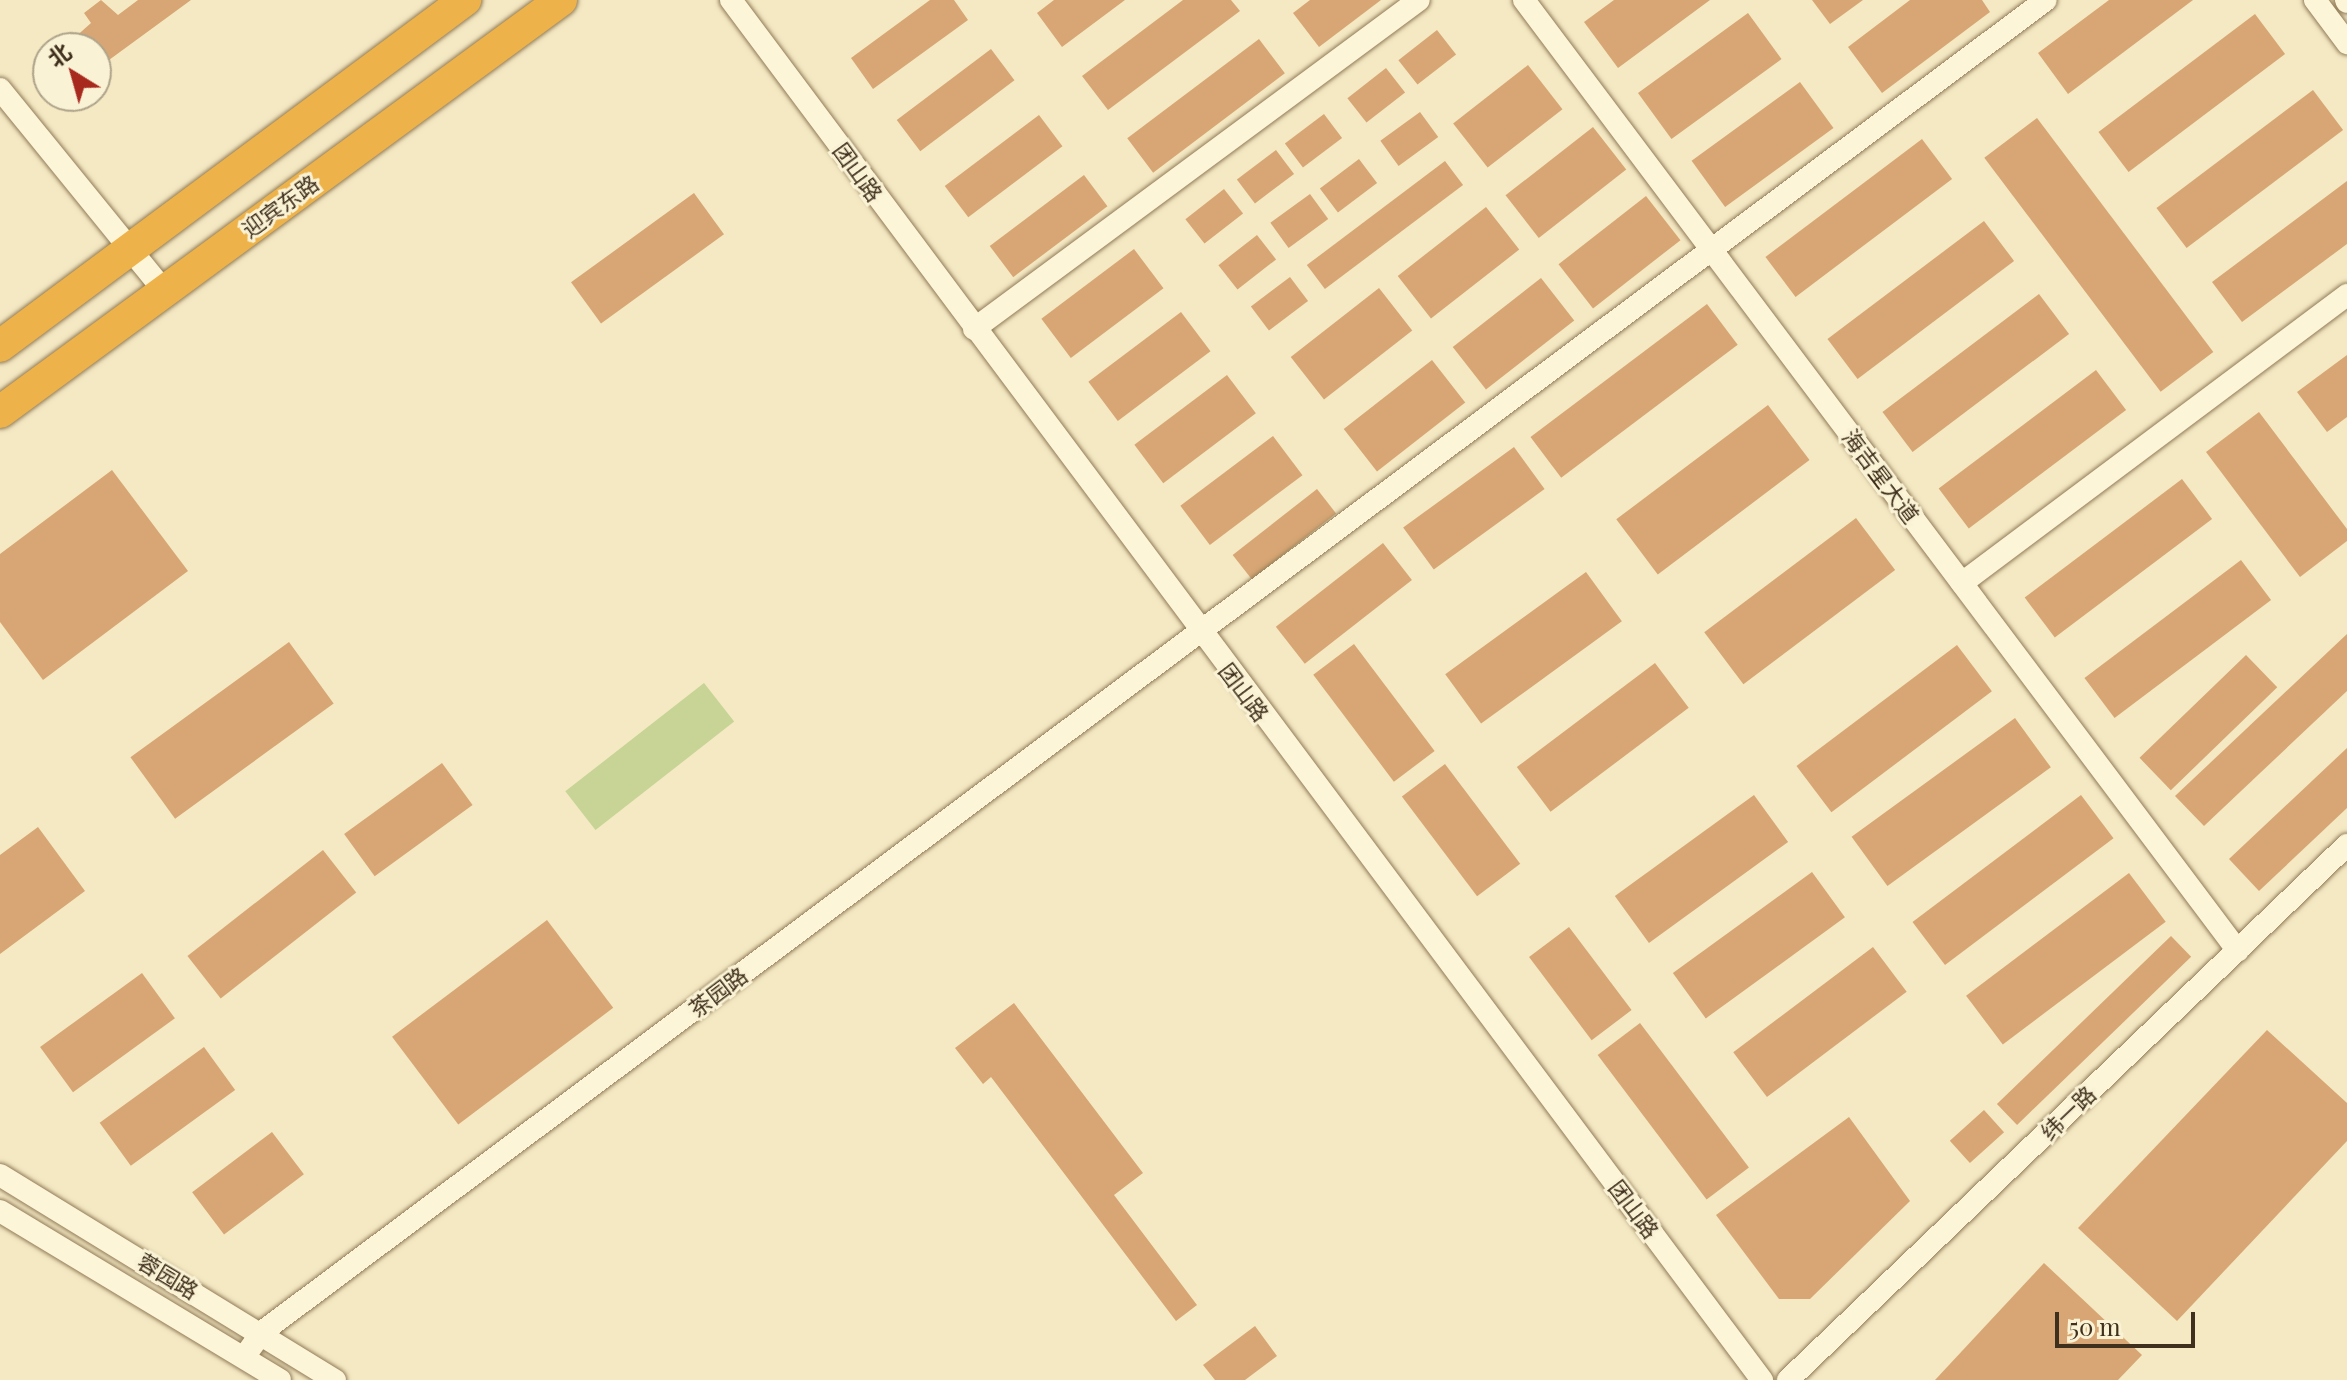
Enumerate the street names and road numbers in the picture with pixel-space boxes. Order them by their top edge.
street label: 团山路 [828,138,888,206]
street label: 迎宾东路 [237,169,323,243]
street label: 海吉星大道 [1837,424,1925,528]
street label: 团山路 [1214,658,1274,726]
street label: 茶园路 [684,962,752,1022]
street label: 纬一路 [2035,1081,2101,1145]
street label: 团山路 [1604,1175,1664,1243]
street label: 蓉园路 [133,1248,203,1304]

